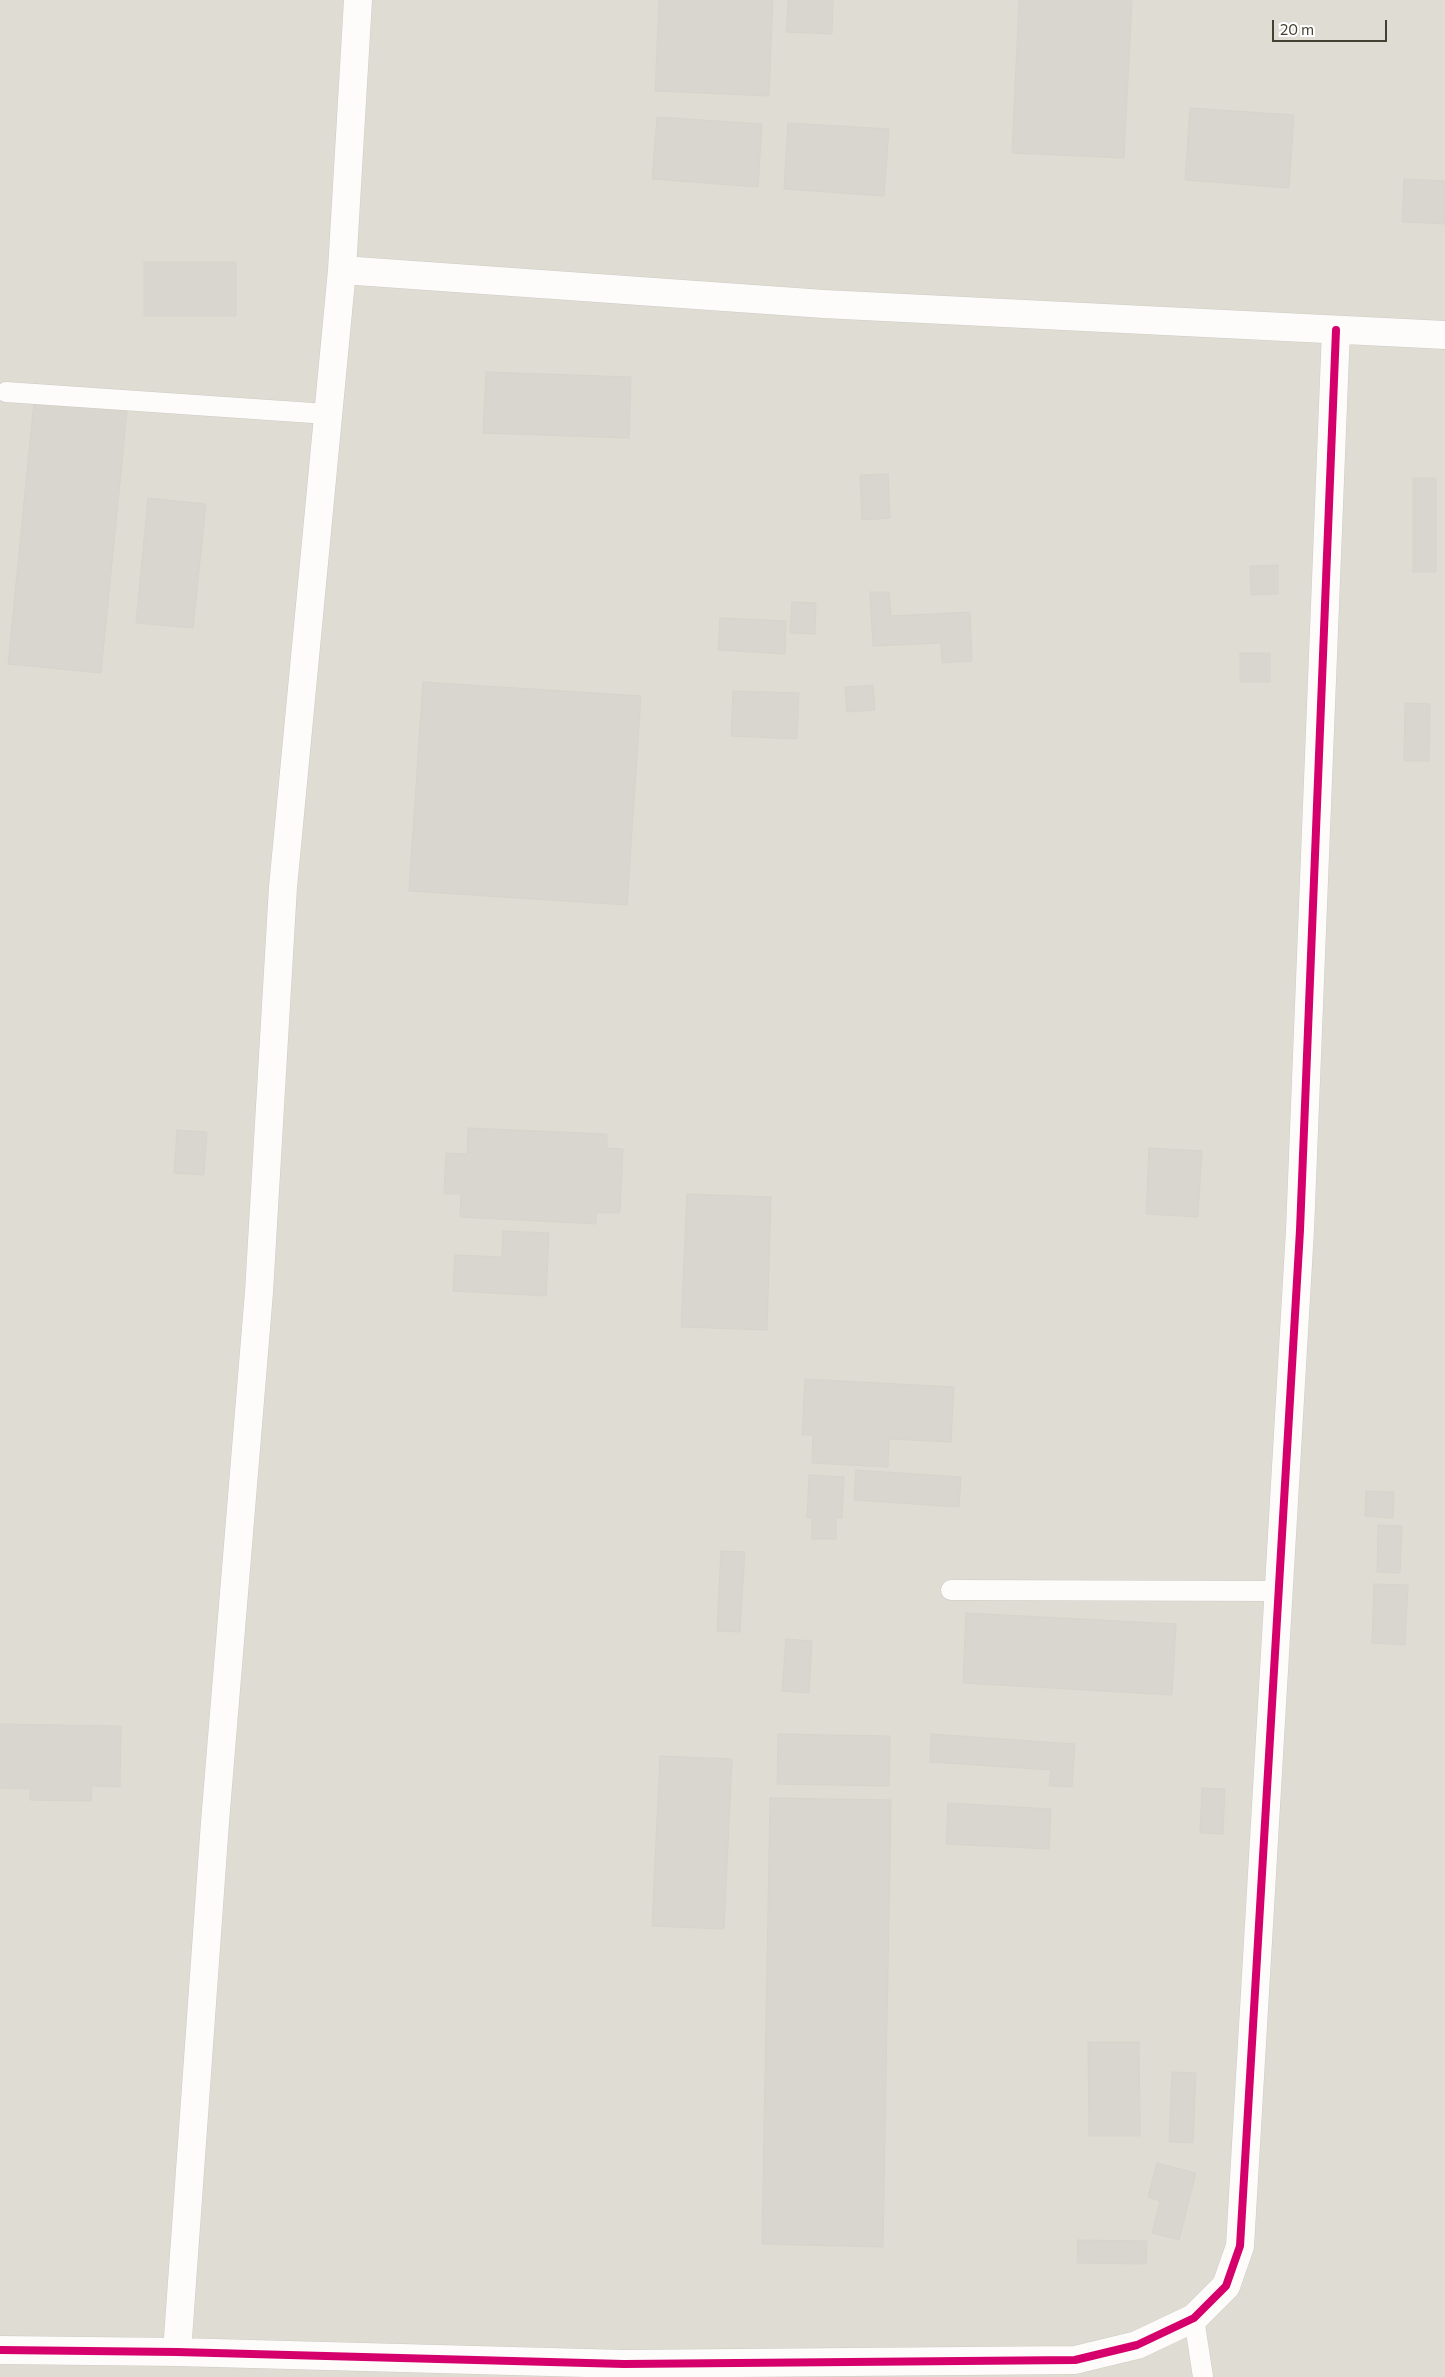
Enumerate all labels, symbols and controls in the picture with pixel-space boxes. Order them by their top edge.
scale bar [1275,10,1390,42]
text: 20 m [1280,20,1314,38]

